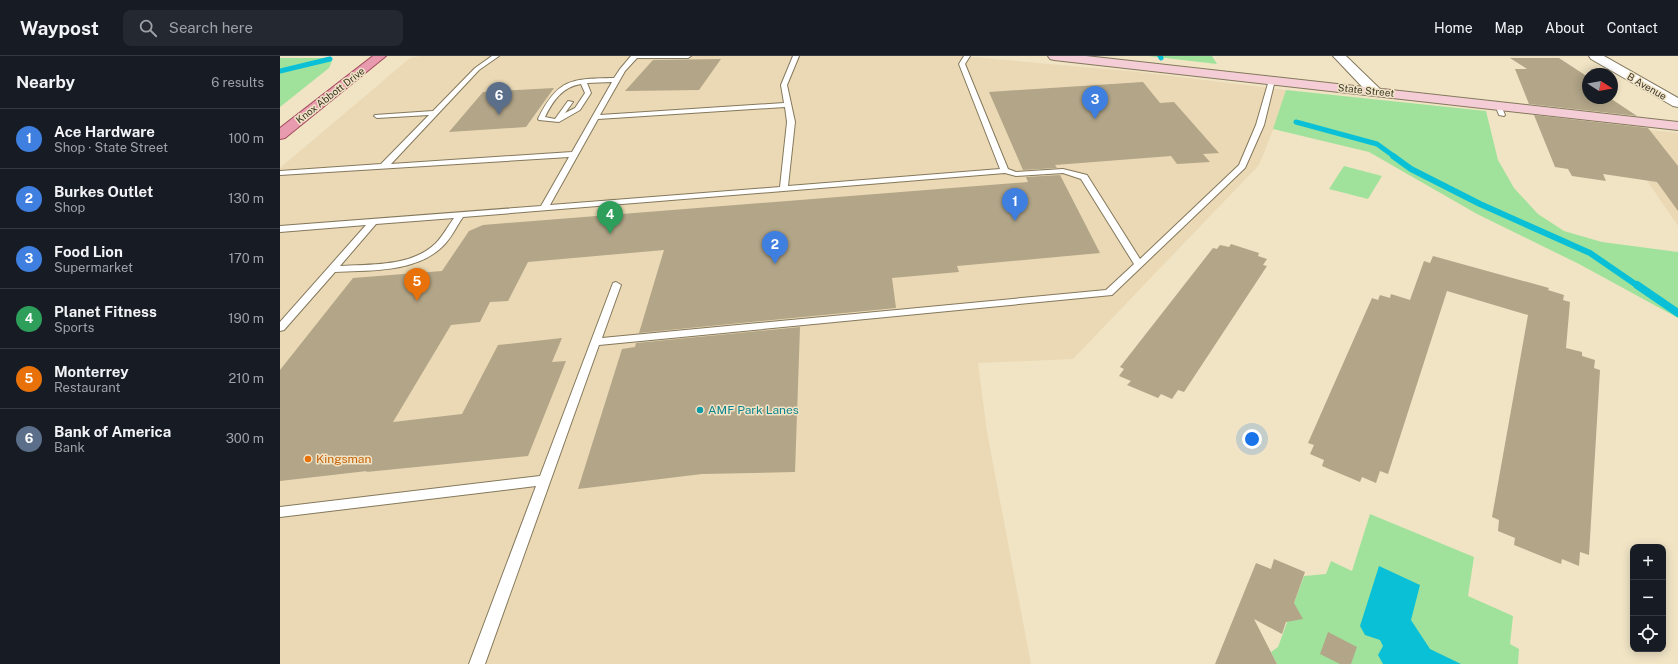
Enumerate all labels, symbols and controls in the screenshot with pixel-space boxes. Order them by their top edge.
search box [123,10,403,46]
text: Waypost [20,17,99,39]
icon: search [137,17,159,39]
text: Search here [169,19,253,36]
text: Home [1434,20,1473,36]
text: Map [1495,20,1523,36]
text: About [1545,20,1585,36]
text: Contact [1607,20,1658,36]
street label: Knox Abbott Drive [293,64,367,126]
north arrow [1582,68,1618,104]
street label: B Avenue [1625,70,1669,102]
text: Nearby [16,72,75,92]
text: 6 results [211,75,264,90]
street label: State Street [1337,81,1395,99]
pin: 6 [486,82,512,115]
pin: 3 [1082,86,1108,119]
text: Ace Hardware [54,123,155,140]
text: 1 [26,131,32,146]
text: 100 m [228,131,264,146]
text: Shop · State Street [54,140,168,155]
text: Burkes Outlet [54,183,153,200]
pin: 1 [1002,188,1028,221]
text: 2 [25,191,33,206]
text: 130 m [228,191,264,206]
text: Shop [54,200,85,215]
pin: 4 [597,201,623,234]
pin: 2 [762,231,788,264]
text: Food Lion [54,243,123,260]
text: 3 [25,251,33,266]
text: 170 m [229,251,264,266]
text: Supermarket [54,260,133,275]
pin: 5 [404,268,430,301]
text: Planet Fitness [54,303,157,320]
text: 4 [25,311,33,326]
text: 190 m [228,311,264,326]
text: Sports [54,320,94,335]
text: Monterrey [54,363,129,380]
text: 5 [25,371,33,386]
text: 210 m [229,371,264,386]
text: Restaurant [54,380,120,395]
place label: AMF Park Lanes [708,403,799,417]
marker: AMF Park Lanes [695,405,705,415]
text: Bank of America [54,423,171,440]
your location [1242,429,1262,449]
text: 6 [25,431,33,446]
text: 300 m [226,431,264,446]
text: Bank [54,440,85,455]
place label: Kingsman [316,452,371,466]
marker: Kingsman [303,454,313,464]
map controls [1630,544,1666,652]
button: + [1630,544,1666,580]
button: − [1630,580,1666,616]
button: locate [1630,616,1666,652]

